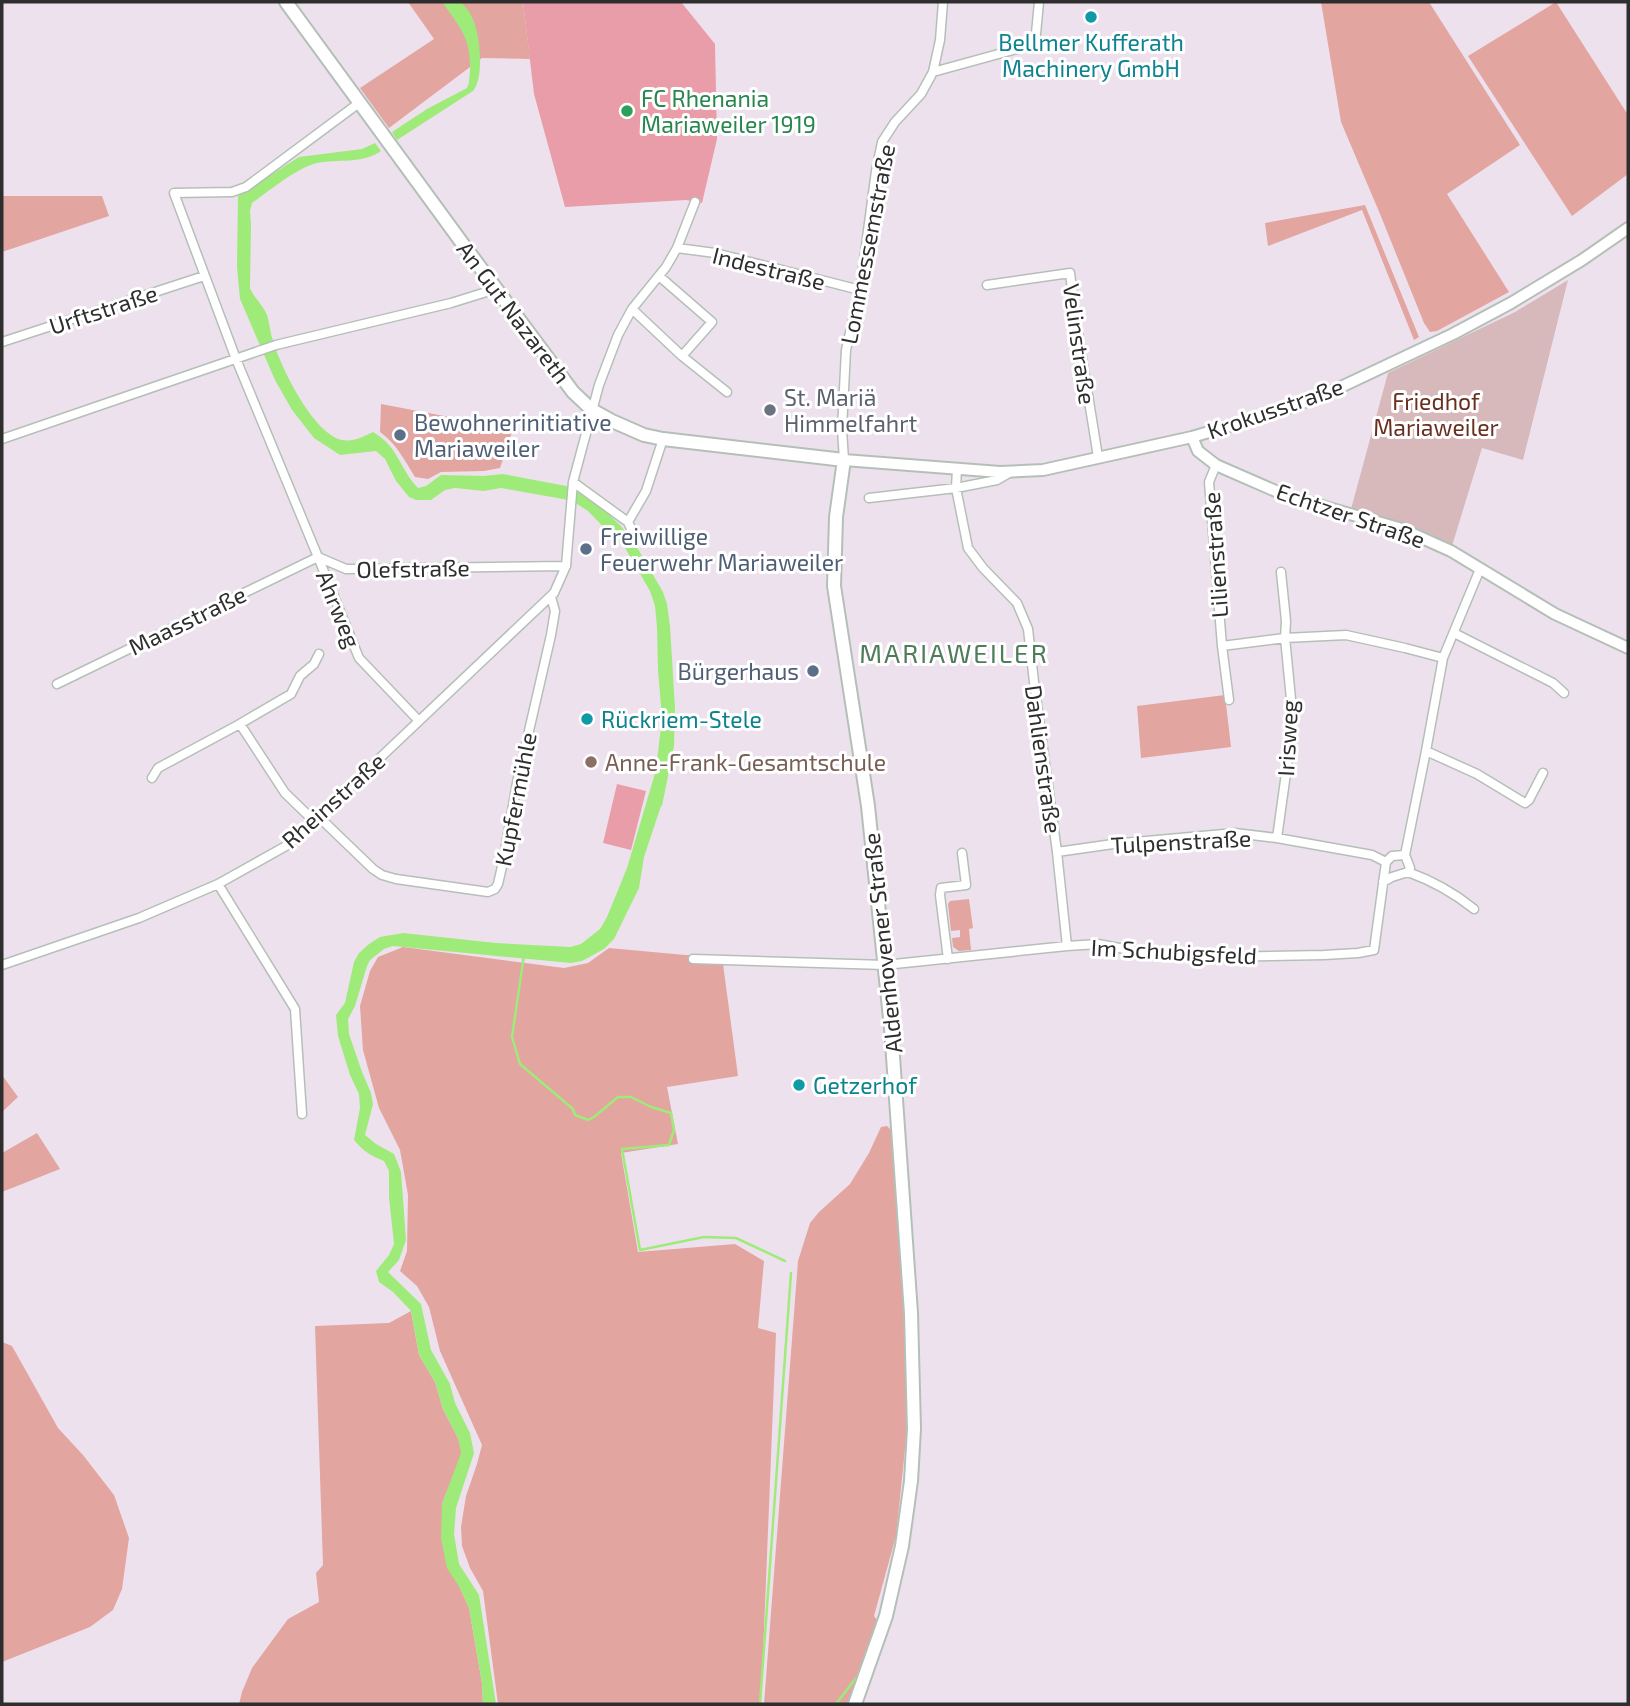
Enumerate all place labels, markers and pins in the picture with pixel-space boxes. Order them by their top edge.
marker: Bellmer Kufferath Machinery GmbH [1083,9,1099,25]
place label: Bellmer Kufferath Machinery GmbH [998,28,1184,82]
place label: FC Rhenania Mariaweiler 1919 [641,84,816,138]
marker: FC Rhenania Mariaweiler 1919 [619,103,635,119]
place label: St. Mariä Himmelfahrt [784,383,917,437]
marker: St. Mariä Himmelfahrt [762,402,778,418]
place label: Bewohnerinitiative Mariaweiler [414,408,612,462]
marker: Bewohnerinitiative Mariaweiler [392,427,408,443]
place label: Freiwillige Feuerwehr Mariaweiler [600,522,843,576]
marker: Freiwillige Feuerwehr Mariaweiler [578,541,594,557]
place label: Bürgerhaus [677,657,799,685]
marker: Bürgerhaus [805,663,821,679]
place label: Rückriem-Stele [601,705,762,733]
marker: Rückriem-Stele [579,711,595,727]
place label: Anne-Frank-Gesamtschule [605,748,886,776]
marker: Anne-Frank-Gesamtschule [583,754,599,770]
place label: Getzerhof [813,1071,918,1099]
marker: Getzerhof [791,1077,807,1093]

